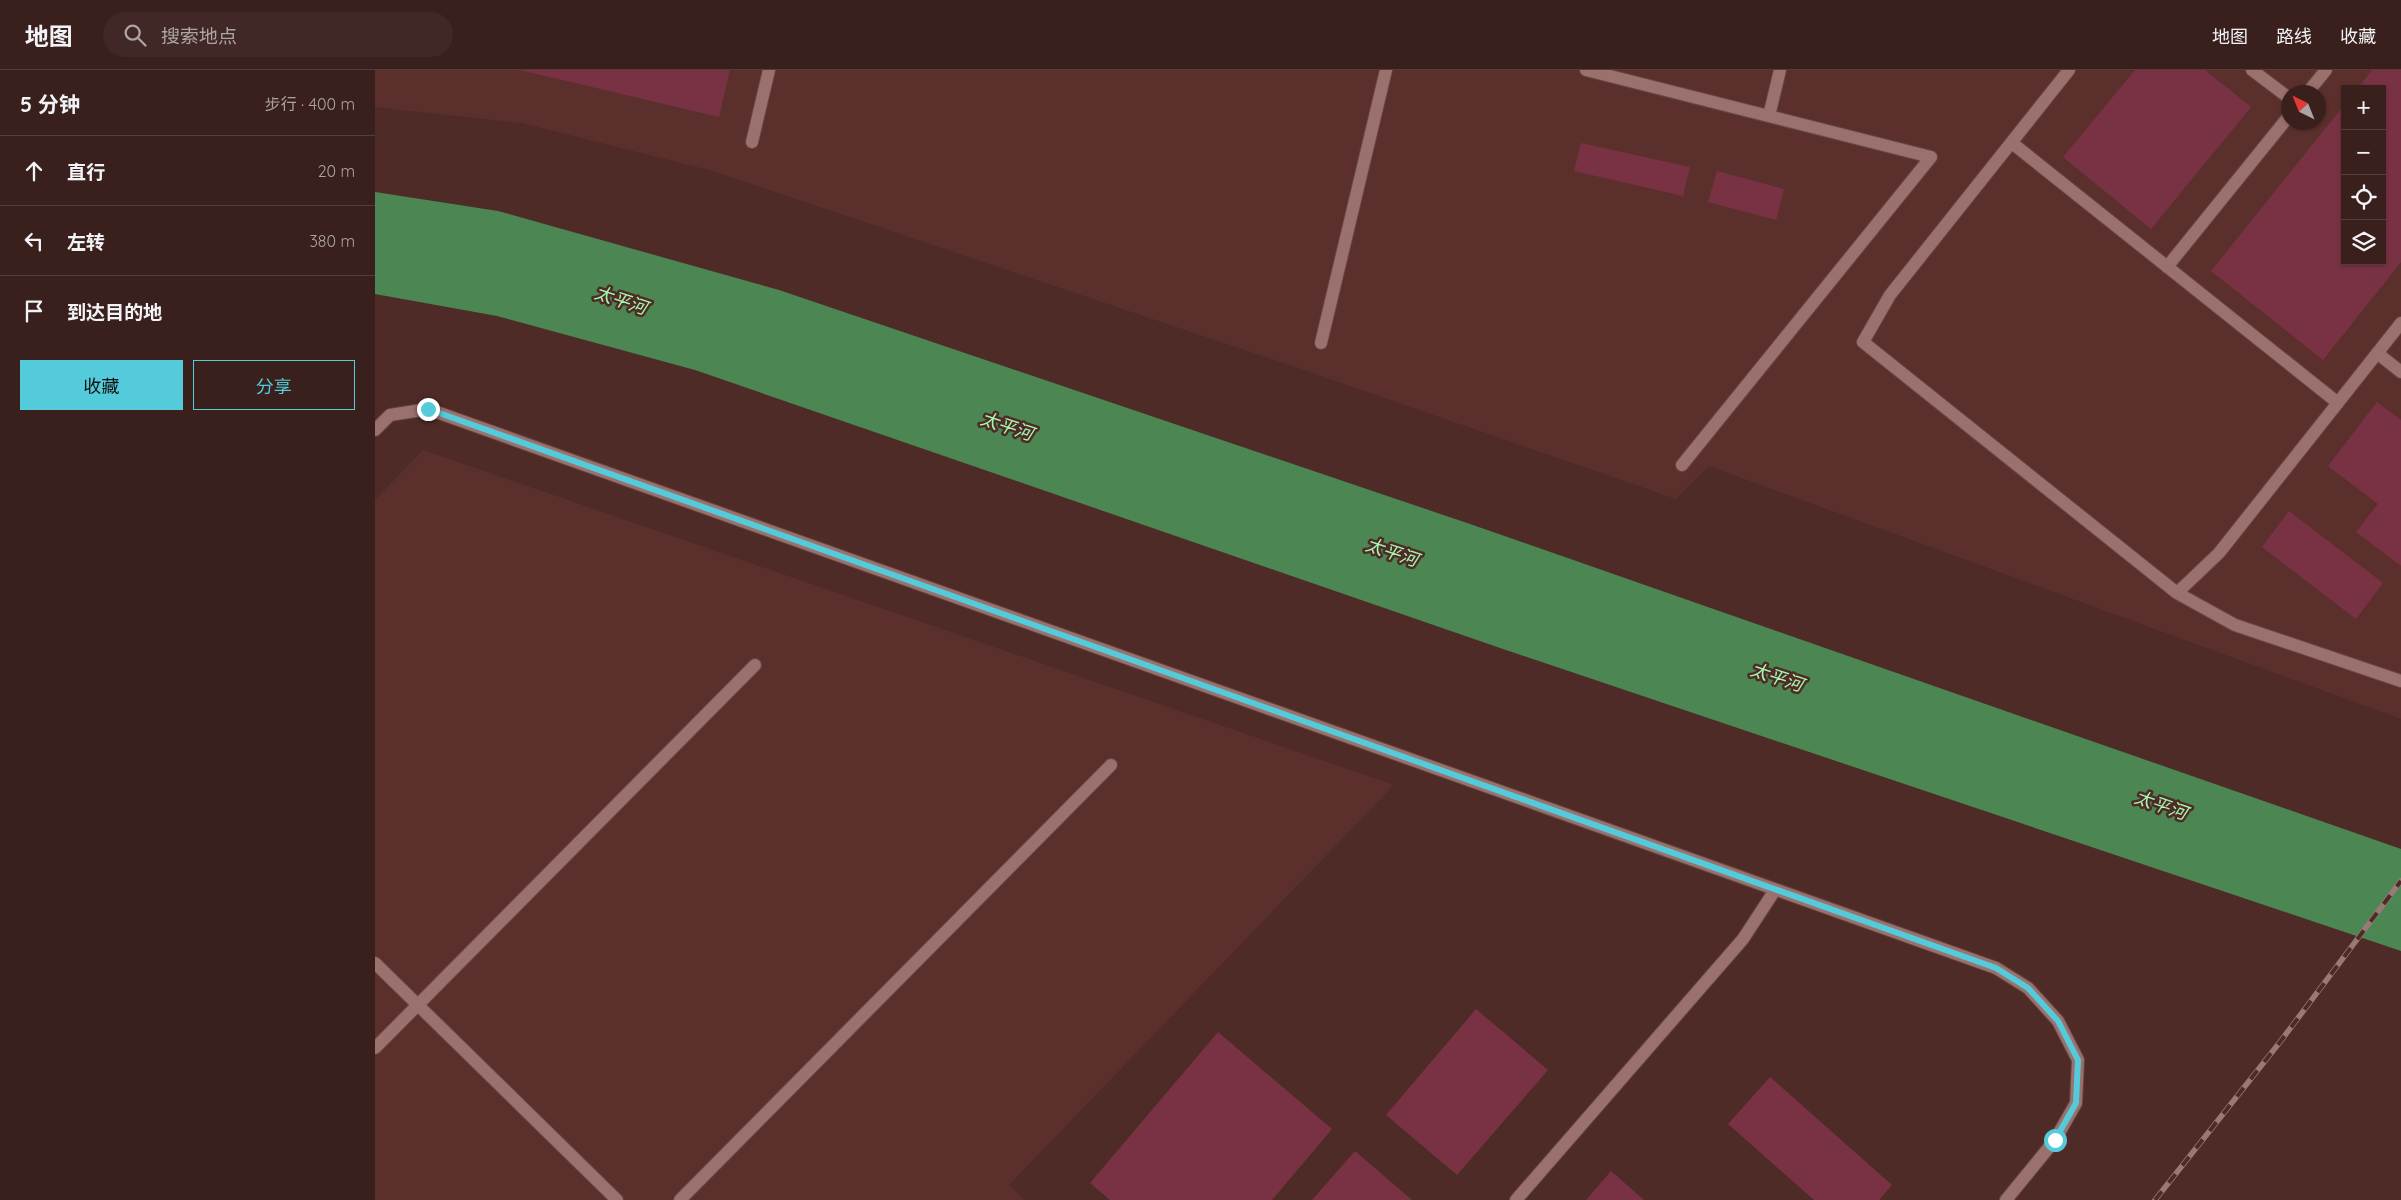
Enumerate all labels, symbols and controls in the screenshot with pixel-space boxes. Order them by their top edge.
search box [103,12,453,57]
text: 地图 [25,21,73,51]
icon: search [121,21,149,49]
text: 搜索地点 [161,24,237,48]
text: 地图 [2212,25,2248,48]
text: 路线 [2276,25,2312,48]
text: 收藏 [2340,25,2376,48]
north arrow [2281,85,2326,130]
map controls [2341,85,2386,265]
button: + [2341,85,2386,130]
text: 5 分钟 [20,91,80,117]
text: 步行 · 400 m [265,94,355,114]
button: − [2341,130,2386,175]
icon: ahead [20,157,48,185]
text: 直行 [67,160,105,184]
text: 20 m [318,161,355,181]
button: locate [2341,175,2386,220]
button: layers [2341,220,2386,265]
icon: left [20,227,48,255]
text: 左转 [67,230,105,254]
text: 380 m [309,231,355,251]
water label: 太平河 [592,281,653,320]
icon: arrive [20,297,48,325]
text: 到达目的地 [67,300,162,324]
button: 收藏 [20,360,183,410]
button: 分享 [193,360,355,410]
route end [417,398,440,421]
water label: 太平河 [978,407,1039,446]
water label: 太平河 [1363,533,1424,572]
water label: 太平河 [1748,658,1809,697]
water label: 太平河 [2132,785,2193,826]
route start [2044,1129,2067,1152]

